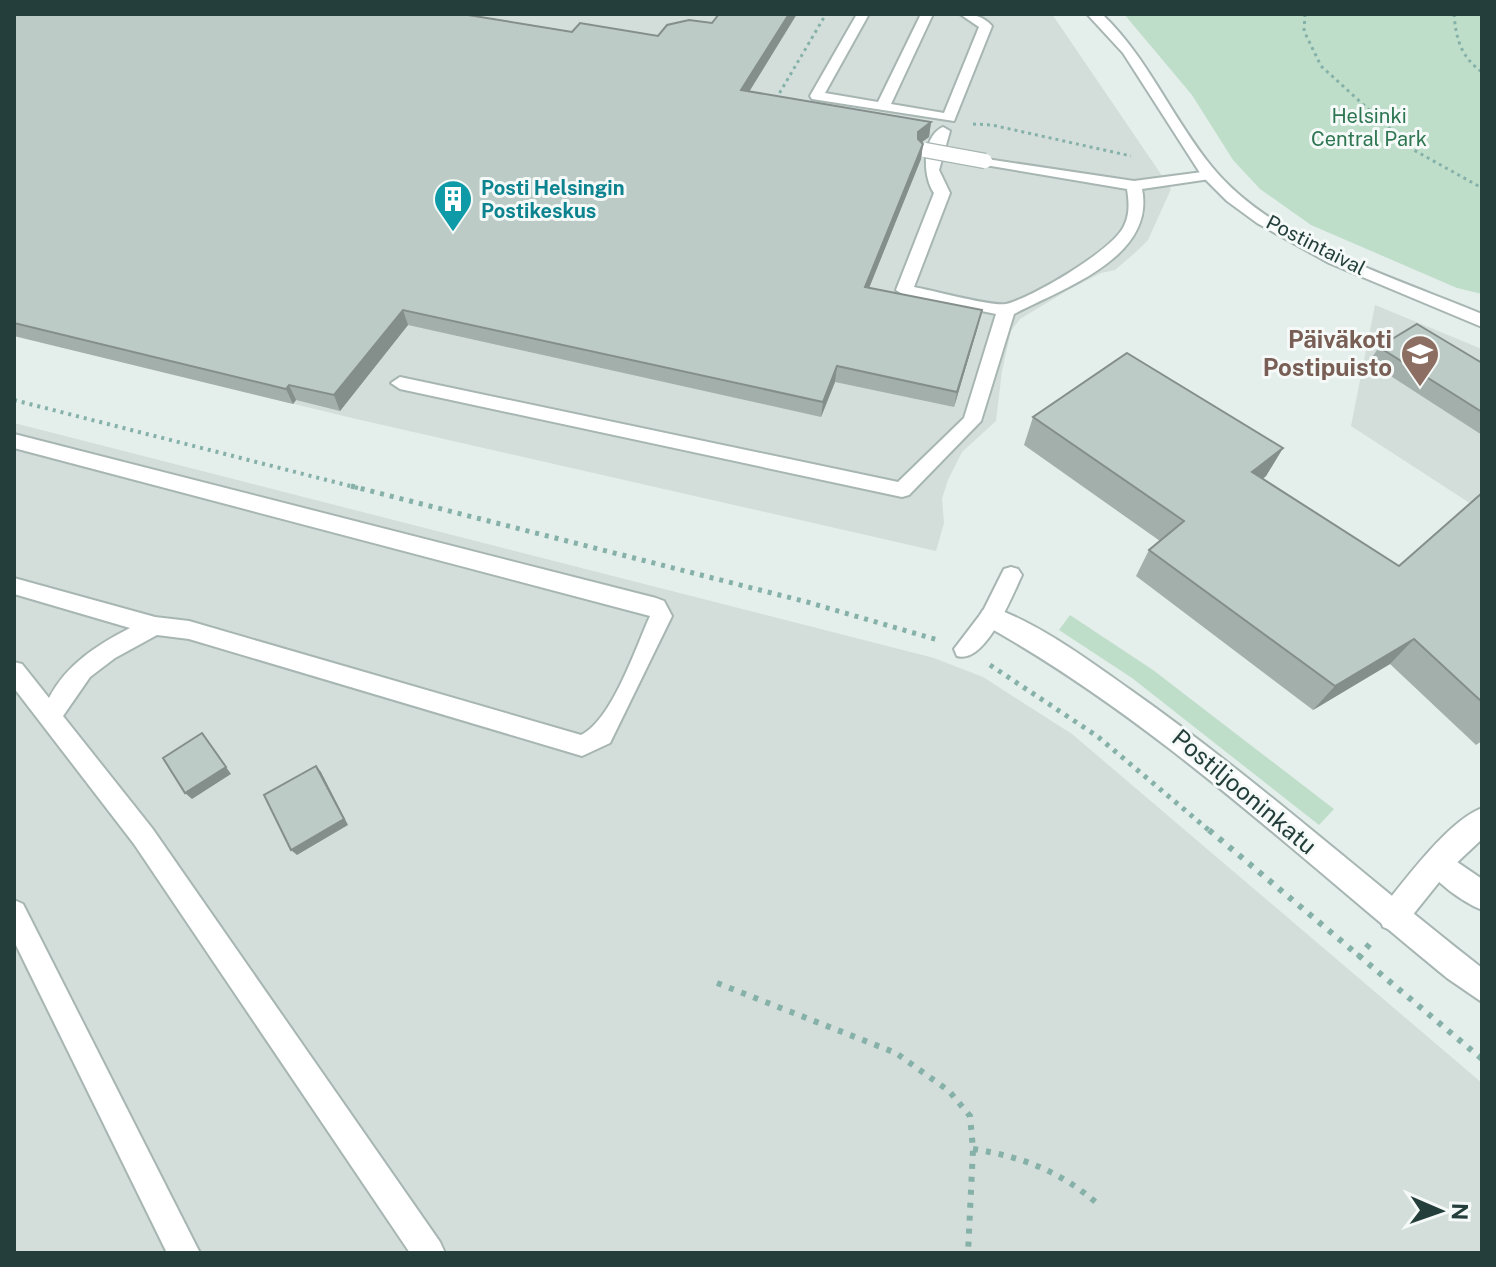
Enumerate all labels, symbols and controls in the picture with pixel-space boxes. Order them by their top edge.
park label: Helsinki Central Park [1311,104,1427,151]
place label: Posti Helsingin Postikeskus [481,176,625,223]
building icon: Posti Helsingin Postikeskus [432,178,474,233]
street label: Postintaival [1262,210,1370,280]
place label: Päiväkoti Postipuisto [1263,325,1392,381]
school or university icon: Päiväkoti Postipuisto [1399,333,1441,388]
street label: Postiljooninkatu [1167,723,1322,860]
north arrow [1400,1171,1480,1251]
text: N [1447,1203,1473,1221]

